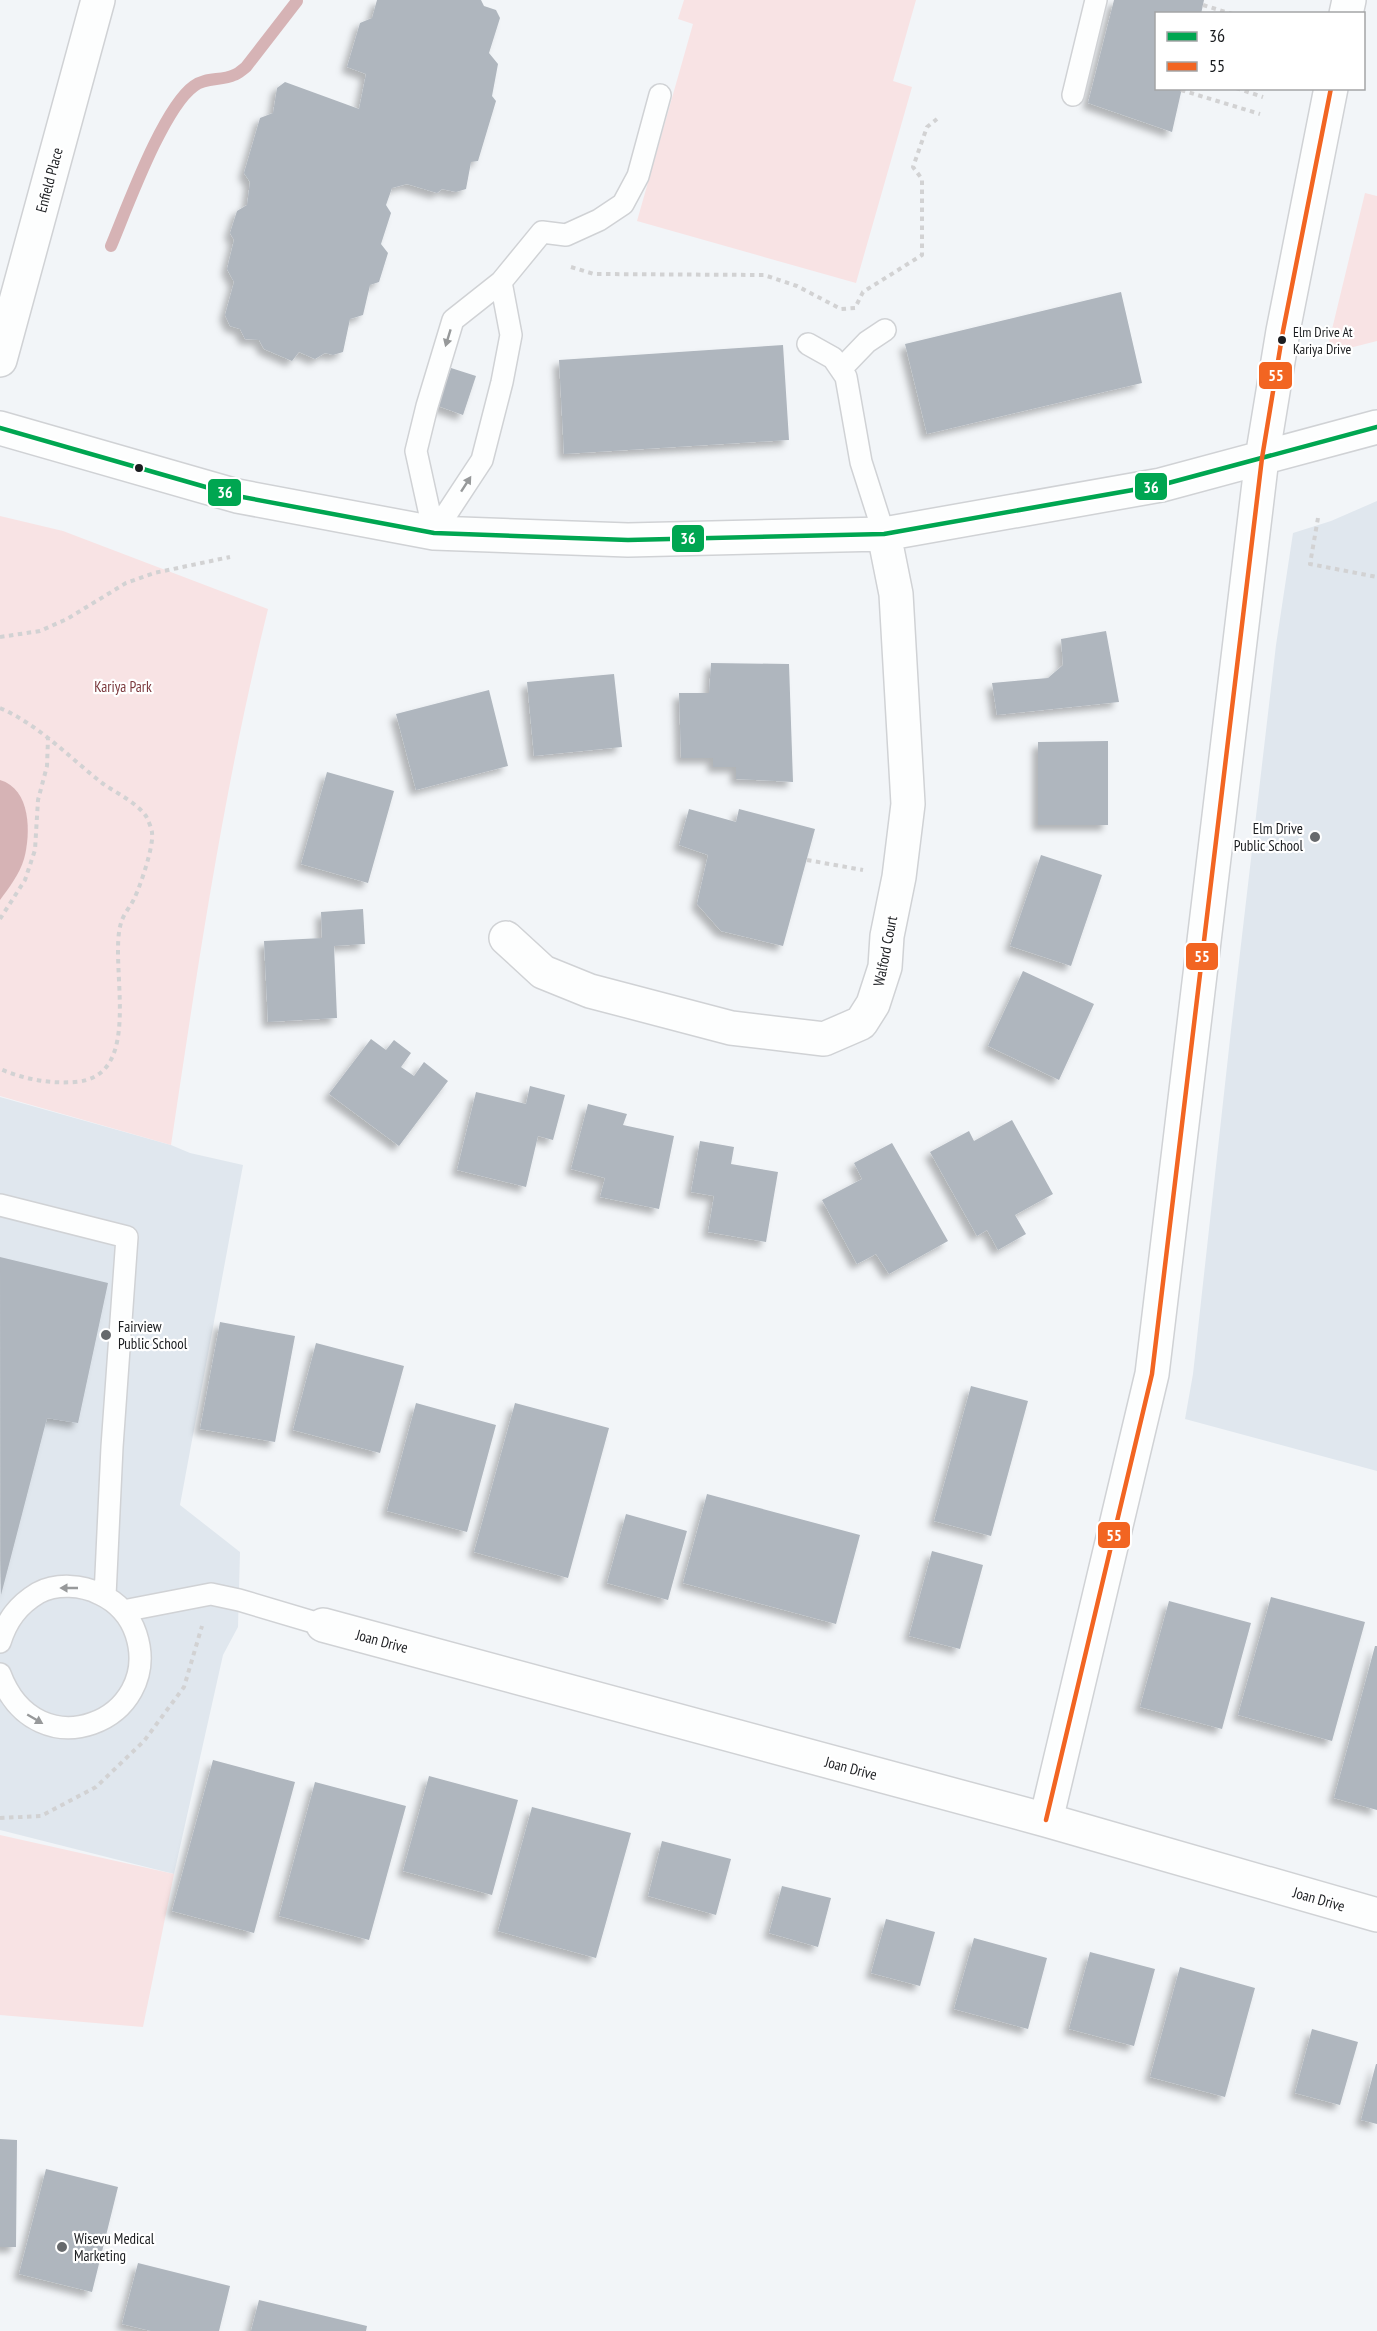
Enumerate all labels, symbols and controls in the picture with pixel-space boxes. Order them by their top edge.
legend [1155,12,1365,90]
text: 36 [1209,24,1225,47]
text: 55 [1209,54,1225,77]
street label: Enfield Place [31,145,67,215]
place label: Elm Drive At Kariya Drive [1293,323,1353,358]
one-way arrow [443,329,452,347]
marker: Elm Drive At Kariya Drive [1276,334,1288,346]
line badge: 55 [1258,361,1293,390]
text: 55 [1268,365,1284,385]
unlabelled marker [133,462,145,474]
line badge: 36 [1134,472,1168,501]
one-way arrow [460,476,472,492]
text: 36 [1143,477,1159,497]
line badge: 36 [207,478,242,507]
text: 36 [217,482,233,502]
line badge: 36 [671,524,705,553]
text: 36 [680,528,696,548]
park label: Kariya Park [94,677,152,696]
place label: Elm Drive Public School [1234,819,1303,855]
marker: Elm Drive Public School [1308,830,1322,844]
street label: Walford Court [869,914,901,988]
line badge: 55 [1185,942,1219,971]
text: 55 [1194,946,1210,966]
place label: Fairview Public School [118,1317,188,1353]
marker: Fairview Public School [99,1328,113,1342]
line badge: 55 [1097,1521,1131,1549]
text: 55 [1106,1525,1122,1545]
one-way arrow [59,1583,78,1592]
street label: Joan Drive [353,1625,410,1657]
one-way arrow [27,1714,44,1724]
street label: Joan Drive [822,1752,879,1784]
street label: Joan Drive [1290,1882,1347,1915]
place label: Wisevu Medical Marketing [74,2229,155,2265]
marker: Wisevu Medical Marketing [55,2240,69,2254]

